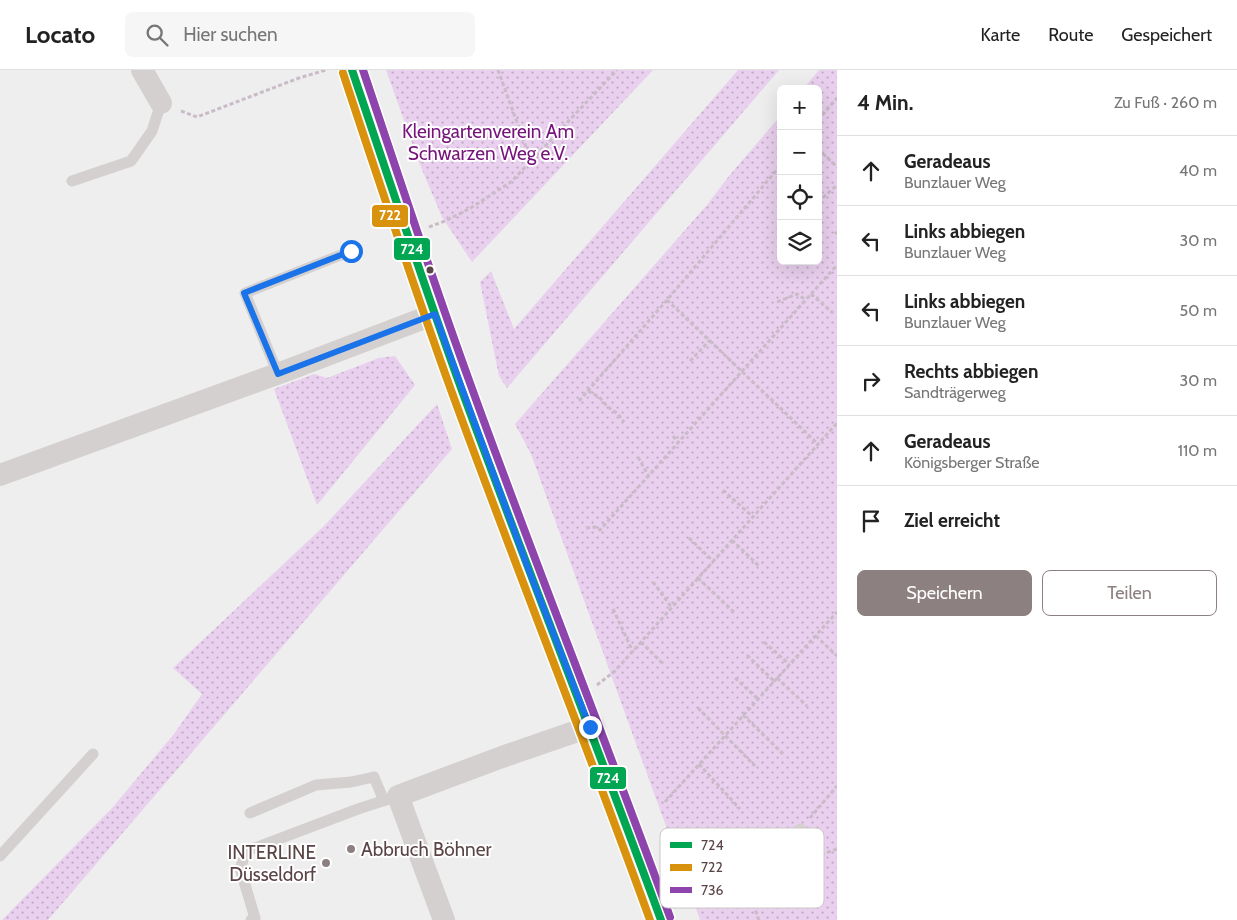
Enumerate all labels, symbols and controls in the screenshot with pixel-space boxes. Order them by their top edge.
search box [125,12,475,57]
text: Locato [25,20,95,49]
icon: search [143,21,171,49]
text: Hier suchen [183,23,278,46]
text: Karte [981,24,1020,46]
text: Route [1048,24,1093,46]
text: Gespeichert [1121,24,1212,46]
map controls [777,85,822,265]
button: + [777,85,822,130]
text: 4 Min. [857,90,913,115]
text: Zu Fuß · 260 m [1114,93,1217,112]
park label: Kleingartenverein Am Schwarzen Weg e.V. [402,120,574,165]
button: − [777,130,822,175]
text: Geradeaus [904,150,990,173]
icon: ahead [857,157,885,185]
text: 40 m [1179,161,1217,180]
text: Bunzlauer Weg [904,173,1006,192]
button: locate [777,175,822,220]
line badge: 722 [371,204,409,228]
text: 722 [379,206,401,224]
button: layers [777,220,822,265]
text: Links abbiegen [904,220,1025,243]
icon: left [857,227,885,255]
text: 30 m [1180,231,1217,250]
line badge: 724 [393,237,431,261]
route start [340,240,363,263]
text: 724 [400,240,424,258]
text: Bunzlauer Weg [904,243,1006,262]
unlabelled marker [425,265,435,275]
text: Links abbiegen [904,290,1025,313]
icon: left [857,297,885,325]
text: 50 m [1180,301,1217,320]
text: Bunzlauer Weg [904,313,1006,332]
text: Rechts abbiegen [904,360,1038,383]
icon: right [857,367,885,395]
text: 30 m [1180,371,1217,390]
text: Sandträgerweg [904,383,1006,402]
text: Geradeaus [904,430,990,453]
icon: ahead [857,437,885,465]
text: 110 m [1178,441,1217,460]
text: Königsberger Straße [904,453,1040,472]
icon: arrive [857,507,885,535]
text: Ziel erreicht [904,509,1000,532]
button: Speichern [857,570,1032,616]
button: Teilen [1042,570,1217,616]
route end [579,716,602,739]
line badge: 724 [589,766,627,790]
text: 724 [596,769,620,787]
legend [660,828,824,908]
text: 724 [701,836,723,854]
place label: Abbruch Böhner [361,838,491,861]
place label: INTERLINE Düsseldorf [227,841,317,886]
marker: Abbruch Böhner [345,843,357,855]
marker: INTERLINE Düsseldorf [320,857,332,869]
text: 722 [701,858,723,876]
text: 736 [701,881,724,899]

